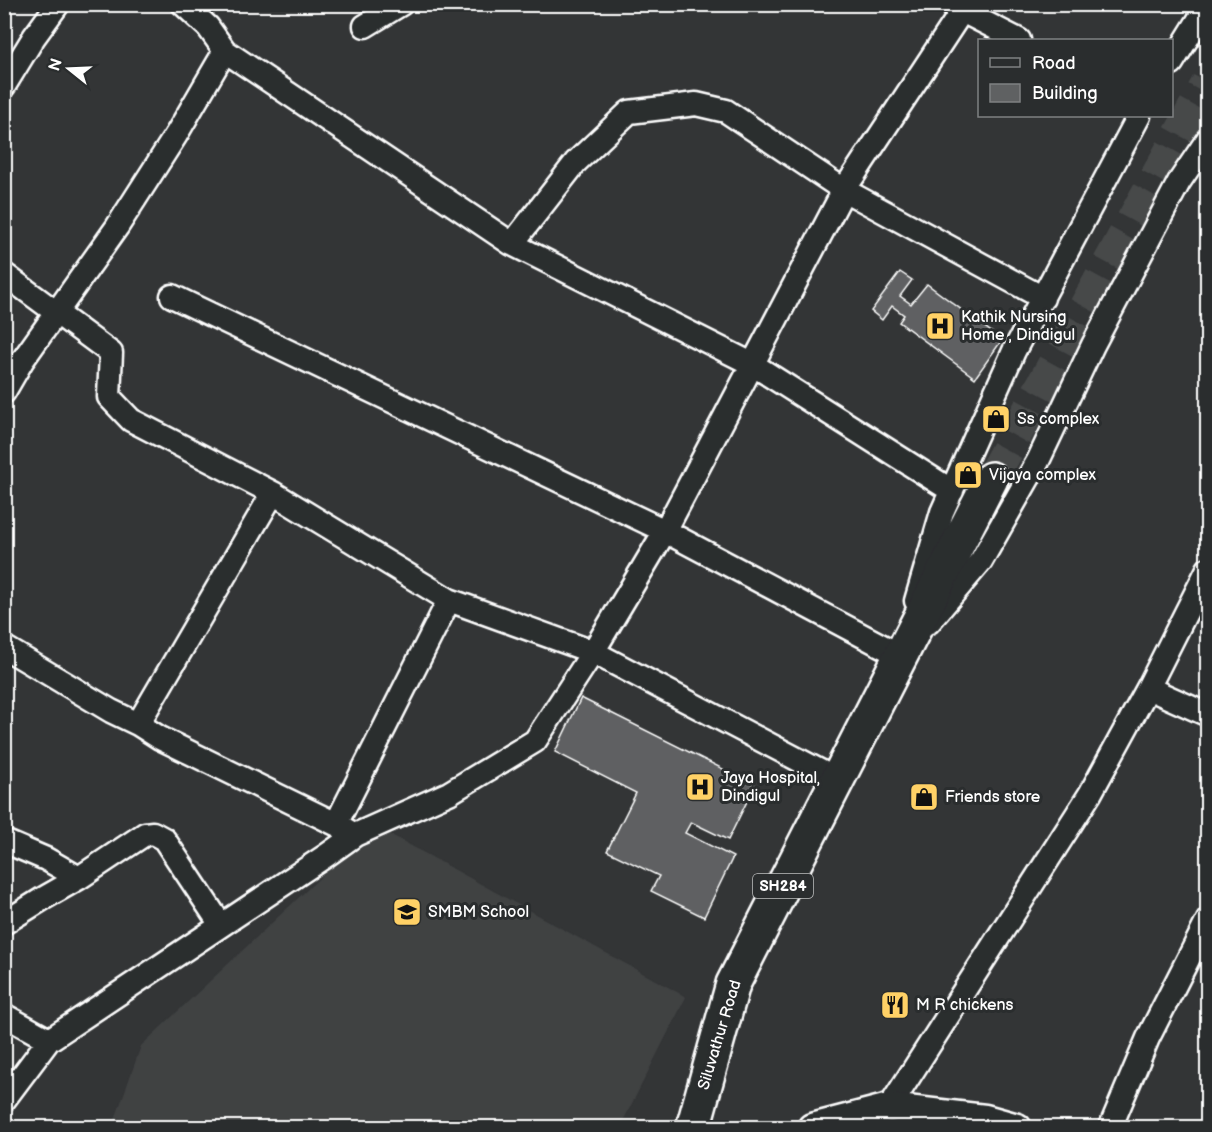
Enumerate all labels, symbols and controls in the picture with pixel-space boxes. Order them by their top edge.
north arrow [39,39,99,99]
legend [978,39,1173,117]
text: Road [1032,53,1076,74]
text: N [45,56,67,73]
text: Building [1032,83,1098,104]
place label: Kathik Nursing Home , Dindigul [961,308,1075,345]
hospital icon: Kathik Nursing Home , Dindigul [924,310,956,342]
shop icon: Ss complex [980,403,1012,435]
place label: Ss complex [1017,410,1100,429]
shop icon: Vijaya complex [952,459,984,491]
place label: Vijaya complex [989,466,1097,485]
place label: Jaya Hospital, Dindigul [721,769,820,806]
hospital icon: Jaya Hospital, Dindigul [684,771,716,803]
shop icon: Friends store [908,781,940,813]
place label: Friends store [945,788,1041,807]
road number: SH284 [753,874,813,898]
school or university icon: SMBM School [391,896,423,928]
place label: SMBM School [428,903,529,922]
street label: Siluvathur Road [694,978,746,1092]
restaurant icon: M R chickens [879,989,911,1021]
place label: M R chickens [916,996,1014,1015]

